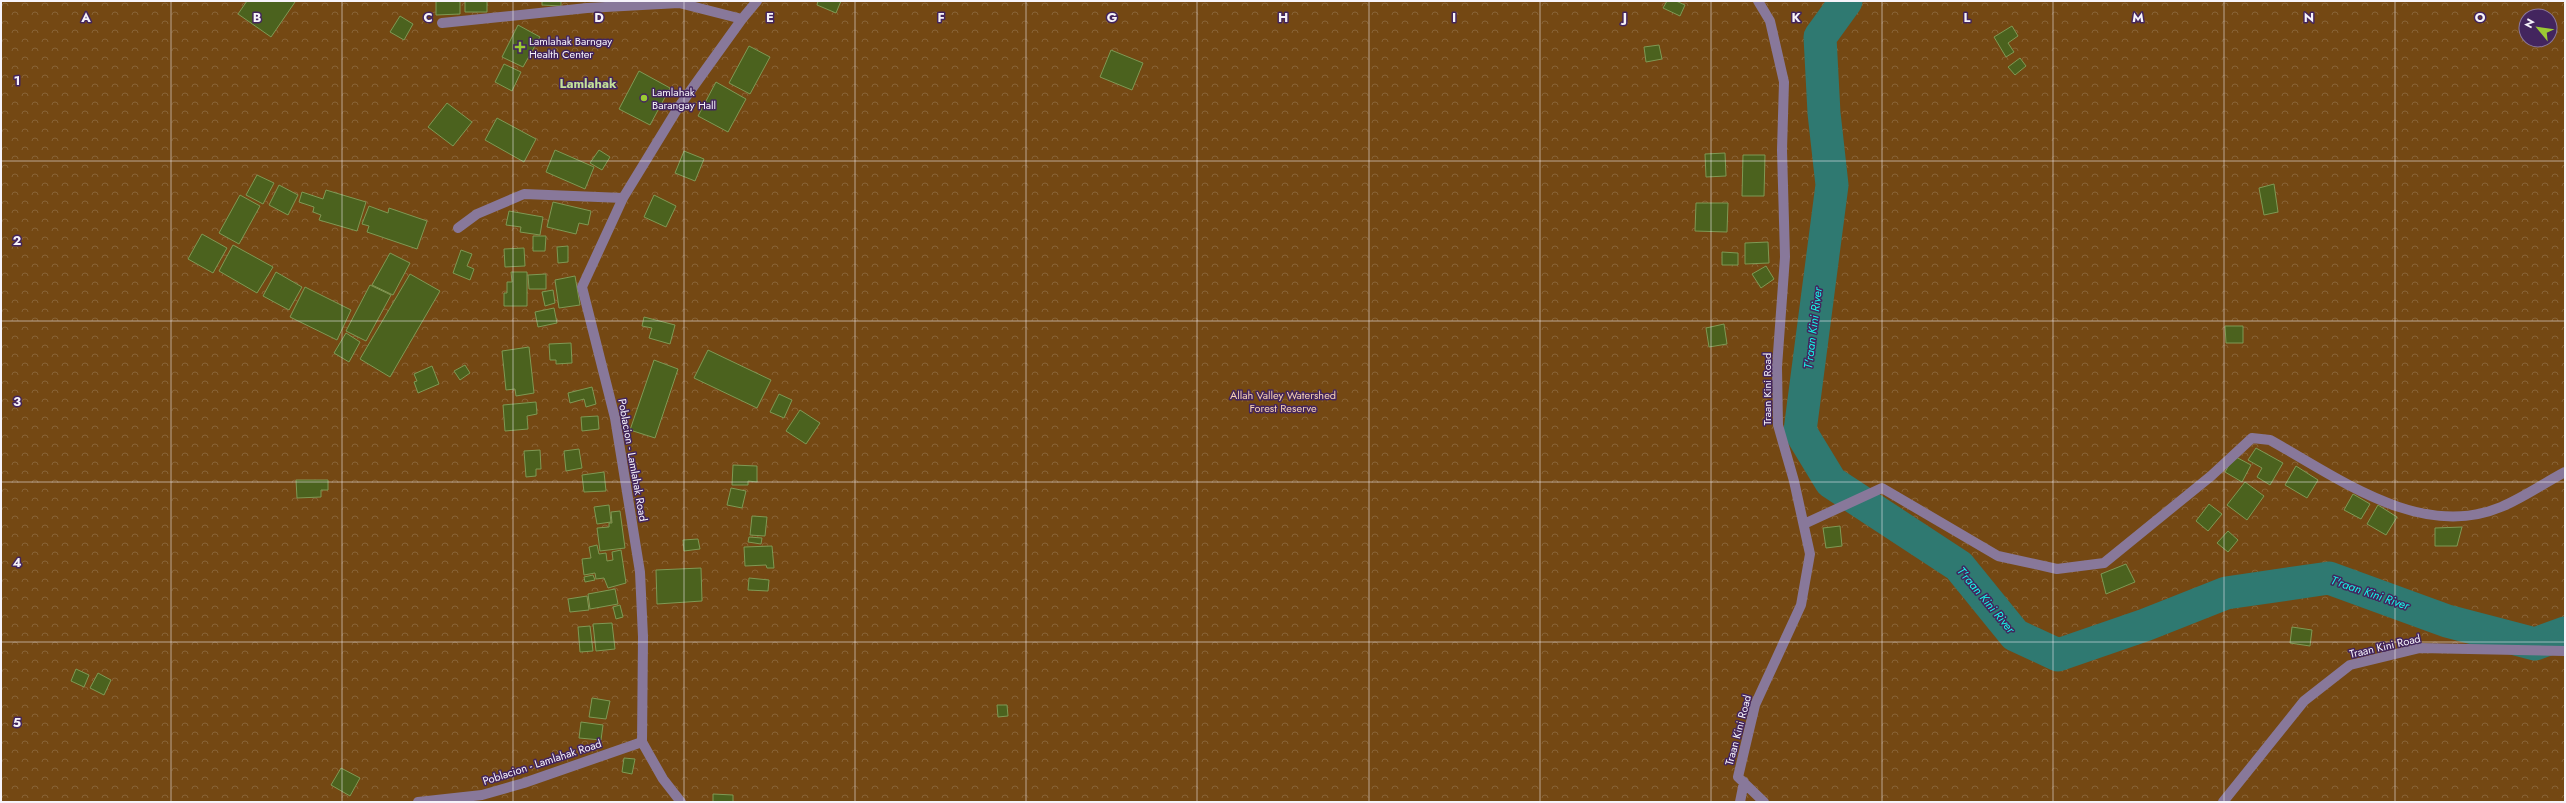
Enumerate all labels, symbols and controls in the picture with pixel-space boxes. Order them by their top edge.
text: A [80,8,91,27]
text: B [253,8,262,27]
text: C [423,8,433,27]
text: D [594,8,604,27]
text: E [766,8,774,27]
text: F [937,8,945,27]
text: G [1107,8,1118,27]
text: H [1278,8,1288,27]
text: I [1452,8,1456,27]
text: J [1620,8,1627,27]
text: K [1791,8,1801,27]
text: L [1964,8,1971,27]
text: M [2132,8,2144,27]
text: N [2304,8,2314,27]
text: O [2475,8,2486,27]
north arrow [2518,8,2558,48]
text: N [2520,15,2538,31]
place label: Lamlahak Barngay Health Center [529,33,612,62]
marker: Lamlahak Barngay Health Center [514,41,526,53]
text: 1 [14,71,20,90]
district label: Lamlahak [560,74,617,93]
place label: Lamlahak Barangay Hall [652,84,716,113]
marker: Lamlahak Barangay Hall [639,93,649,103]
text: 2 [13,231,21,250]
water label: T'raan Kini River [1799,285,1827,370]
street label: Traan Kini Road [1759,353,1775,425]
park label: Allah Valley Watershed Forest Reserve [1230,387,1336,416]
text: 3 [13,392,21,411]
street label: Poblacion - Lamlahak Road [614,397,652,523]
text: 4 [12,553,22,572]
water label: T'raan Kini River [1953,563,2020,638]
water label: T'raan Kini River [2328,571,2413,615]
street label: Traan Kini Road [2348,630,2422,662]
street label: Traan Kini Road [1721,693,1755,767]
text: 5 [13,713,21,732]
street label: Poblacion - Lamlahak Road [480,735,604,789]

